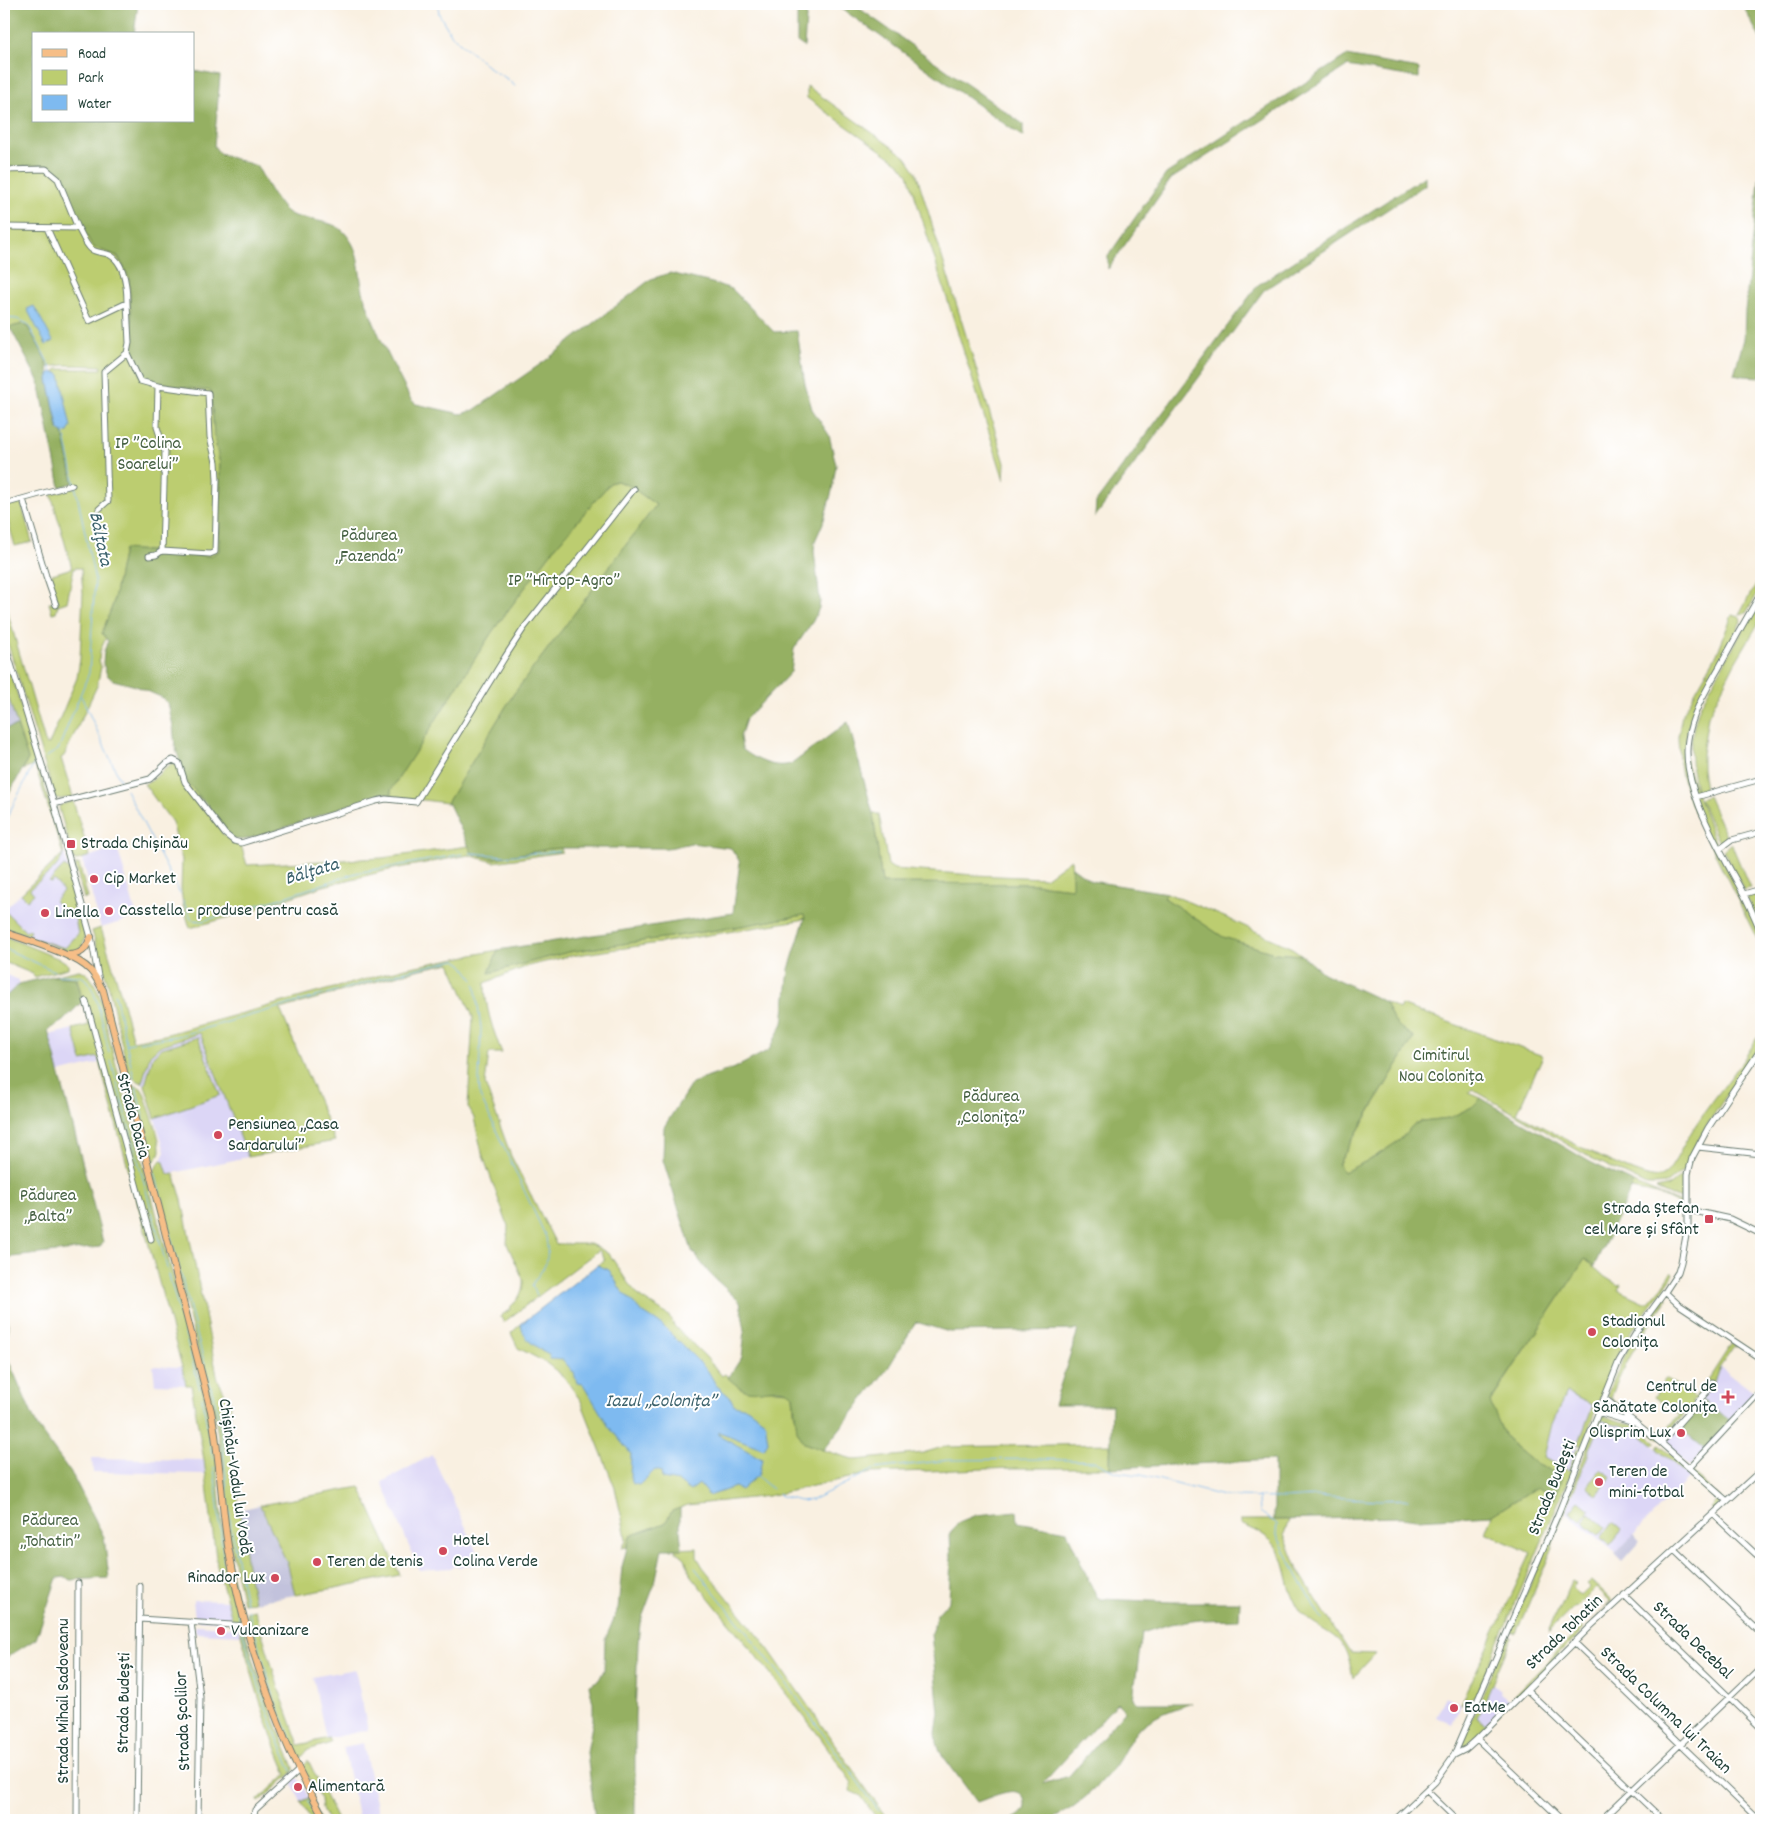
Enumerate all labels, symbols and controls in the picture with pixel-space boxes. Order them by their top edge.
legend [32,32,195,122]
text: Road [78,44,106,66]
text: Park [78,68,104,90]
text: Water [78,94,112,116]
park label: IP ”Colina Soarelui” [115,432,182,478]
water label: Bălţata [80,509,118,570]
park label: Pădurea „Fazenda” [335,524,403,570]
park label: IP ”Hîrtop-Agro” [508,569,620,594]
place label: Strada Chișinău [81,832,188,857]
marker: Strada Chișinău [65,838,77,850]
water label: Bălţata [282,852,343,894]
place label: Cip Market [104,867,177,892]
marker: Cip Market [88,873,100,885]
place label: Casstella - produse pentru casă [119,899,338,924]
place label: Linella [55,901,99,926]
marker: Casstella - produse pentru casă [103,905,115,917]
marker: Linella [39,907,51,919]
park label: Cimitirul Nou Colonița [1399,1044,1484,1090]
street label: Strada Dacia [109,1071,156,1162]
park label: Pădurea „Colonița” [957,1085,1025,1131]
place label: Pensiunea „Casa Sardarului” [228,1113,339,1159]
marker: Pensiunea „Casa Sardarului” [212,1129,224,1141]
park label: Pădurea „Balta” [20,1184,77,1230]
place label: Strada Ștefan cel Mare și Sfânt [1585,1197,1699,1243]
marker: Strada Ștefan cel Mare și Sfânt [1703,1213,1715,1225]
place label: Stadionul Colonița [1602,1310,1666,1356]
marker: Stadionul Colonița [1586,1326,1598,1338]
place label: Centrul de Sănătate Colonița [1593,1375,1718,1421]
water label: Iazul „Colonița” [606,1389,719,1416]
marker: Centrul de Sănătate Colonița [1721,1390,1735,1404]
street label: Chișinău-Vadul lui Vodă [211,1397,257,1557]
place label: Olisprim Lux [1589,1421,1671,1446]
marker: Olisprim Lux [1675,1427,1687,1439]
street label: Strada Budești [1523,1437,1583,1539]
place label: Teren de mini-fotbal [1609,1460,1685,1506]
marker: Teren de mini-fotbal [1593,1476,1605,1488]
park label: Pădurea „Tohatin” [20,1509,81,1555]
place label: Hotel Colina Verde [453,1529,538,1575]
marker: Hotel Colina Verde [437,1545,449,1557]
place label: Teren de tenis [327,1550,423,1575]
marker: Teren de tenis [311,1556,323,1568]
place label: Rinador Lux [187,1566,265,1591]
marker: Rinador Lux [269,1572,281,1584]
street label: Strada Tohatin [1521,1590,1609,1676]
street label: Strada Decebal [1646,1596,1738,1686]
street label: Strada Mihail Sadoveanu [52,1618,77,1784]
place label: Vulcanizare [231,1619,309,1644]
marker: Vulcanizare [215,1625,227,1637]
street label: Strada Columna lui Traian [1593,1641,1737,1781]
street label: Strada Budești [112,1652,138,1754]
street label: Strada Școlilor [170,1670,198,1771]
place label: EatMe [1464,1696,1506,1721]
marker: EatMe [1448,1702,1460,1714]
place label: Alimentară [308,1775,385,1800]
marker: Alimentară [292,1781,304,1793]

